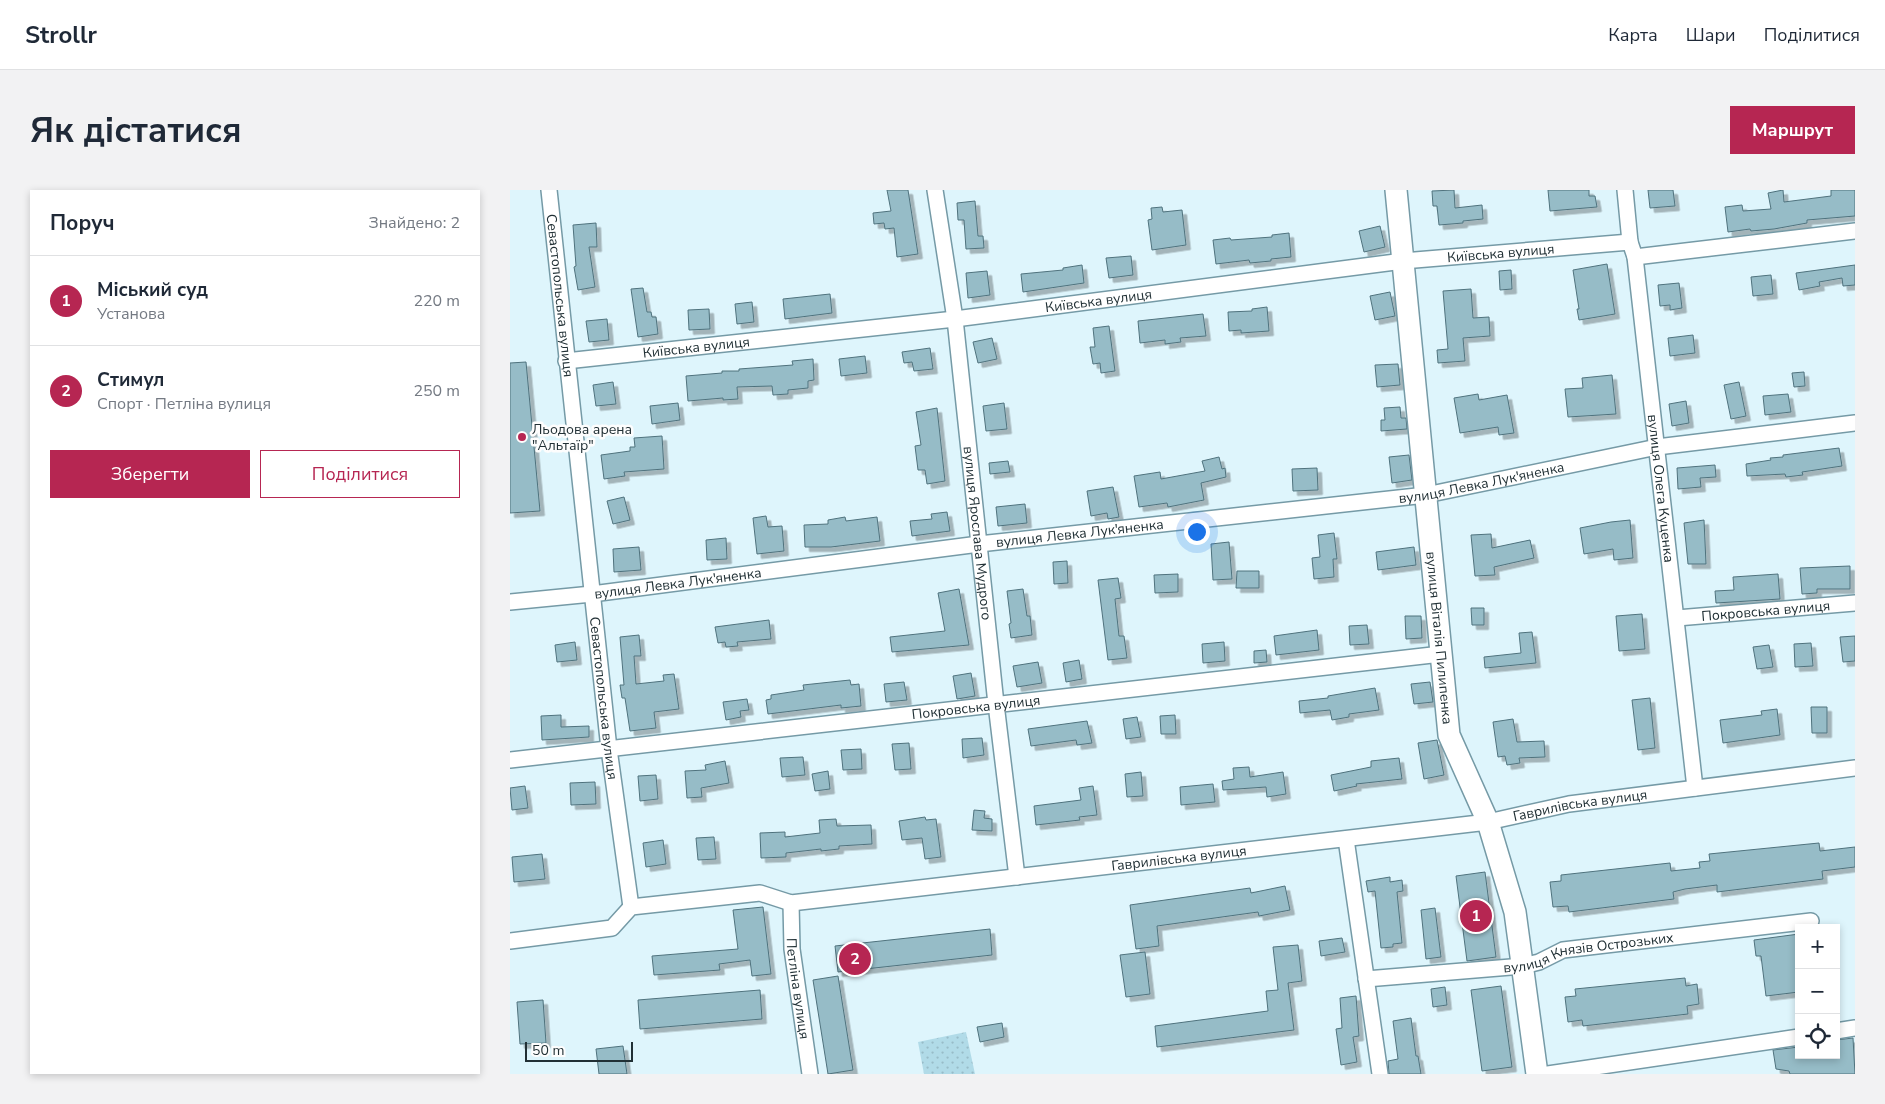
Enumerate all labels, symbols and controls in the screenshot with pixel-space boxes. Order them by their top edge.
text: Strollr [25,19,97,51]
text: Карта [1608,23,1658,47]
text: Шари [1686,23,1736,47]
text: Поділитися [1764,23,1860,47]
button: Маршрут [1730,106,1855,154]
text: Як дістатися [30,107,242,154]
text: Поруч [50,209,115,237]
text: Знайдено: 2 [368,212,460,234]
street label: Севастопольська вулиця [542,213,579,378]
street label: Київська вулиця [1446,239,1555,267]
text: Міський суд [97,277,208,303]
street label: Київська вулиця [1044,284,1153,317]
text: 1 [61,290,71,312]
text: 220 m [413,290,460,312]
text: Установа [97,303,165,325]
street label: Київська вулиця [642,332,751,362]
text: Стимул [97,367,164,393]
text: 2 [61,380,71,402]
text: 250 m [413,380,460,402]
text: Спорт · Петліна вулиця [97,393,271,415]
street label: вулиця Олега Куценка [1643,413,1679,564]
place label: Льодова арена "Альтаїр" [532,420,632,455]
marker: Льодова арена "Альтаїр" [516,431,528,443]
street label: вулиця Ярослава Мудрого [959,445,997,621]
button: Зберегти [50,450,250,498]
button: Поділитися [260,450,460,498]
street label: вулиця Левка Лук'яненка [1398,457,1566,507]
street label: вулиця Левка Лук'яненка [995,514,1165,552]
your location [1184,519,1210,545]
street label: вулиця Віталія Пилипенка [1422,551,1457,725]
street label: вулиця Левка Лук'яненка [593,563,763,603]
street label: Покровська вулиця [1700,596,1831,625]
street label: Севастопольська вулиця [585,616,623,781]
street label: Покровська вулиця [911,690,1041,724]
street label: Гаврилівська вулиця [1511,785,1648,826]
street label: Гаврилівська вулиця [1110,841,1248,875]
pin: 1 [1460,897,1492,935]
map controls [1795,924,1840,1059]
button: + [1795,924,1840,969]
street label: вулиця Князів Острозьких [1503,928,1675,977]
street label: Петліна вулиця [782,938,814,1040]
pin: 2 [839,940,871,978]
button: − [1795,969,1840,1014]
button: locate [1795,1014,1840,1059]
scale bar [525,1039,632,1062]
text: 50 m [532,1041,564,1060]

